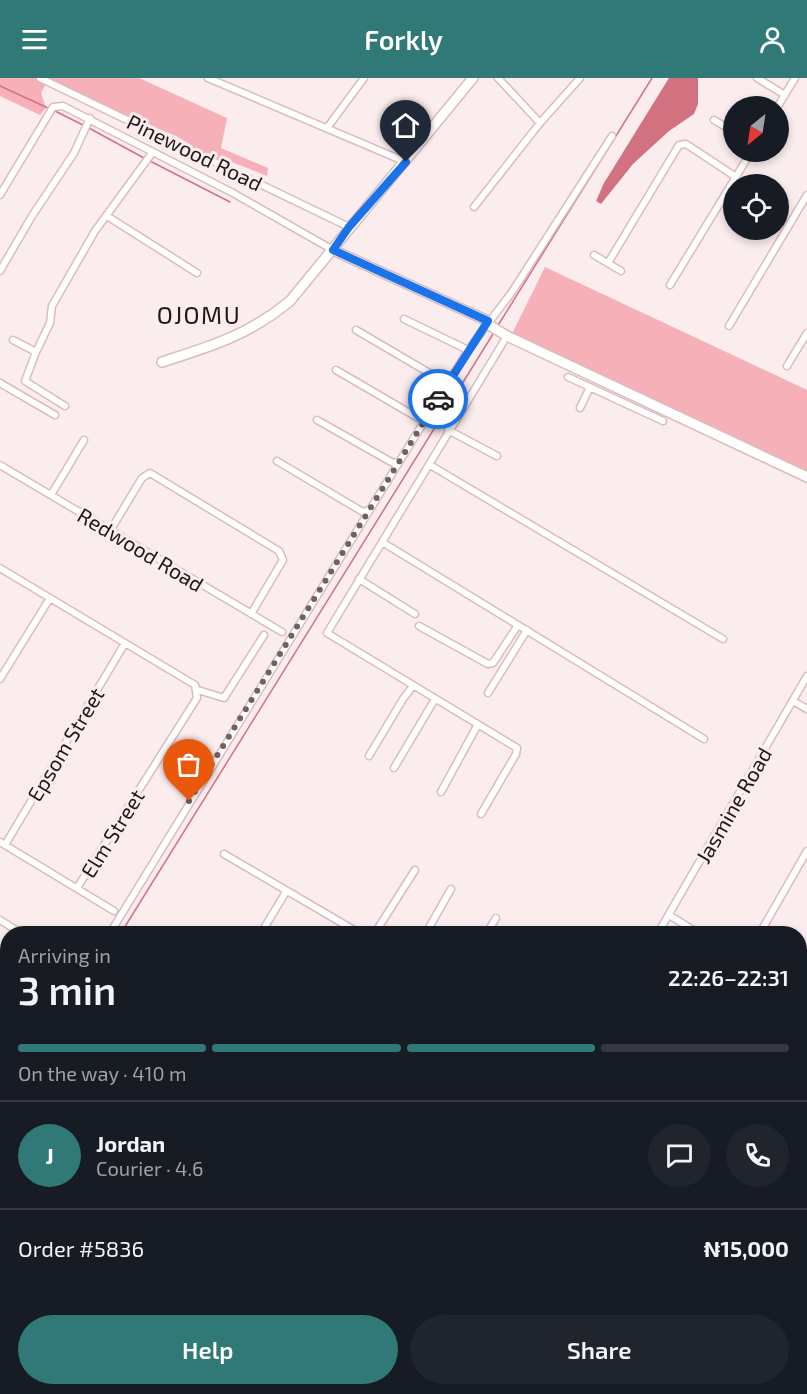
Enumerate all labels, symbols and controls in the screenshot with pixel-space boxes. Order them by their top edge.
icon: menu [18,23,51,56]
text: Forkly [364,23,443,55]
icon: person [756,23,789,56]
north arrow [723,96,789,162]
map controls [723,96,789,240]
pin [380,100,431,162]
street label: Pinewood Road [123,108,267,196]
icon: home [389,109,422,142]
button: locate [723,174,789,240]
district label: OJOMU [157,300,241,329]
courier [408,369,468,429]
icon: car [422,383,455,416]
street label: Redwood Road [74,502,208,596]
street label: Epsom Street [21,683,109,805]
pin [163,739,214,801]
street label: Jasmine Road [690,743,776,867]
icon: bag [172,748,205,781]
street label: Elm Street [75,784,149,882]
text: Arriving in [18,943,111,967]
text: 22:26–22:31 [668,964,789,990]
text: 3 min [18,966,116,1013]
text: On the way · 410 m [18,1061,187,1085]
button: chat [648,1124,711,1187]
button: phone [726,1124,789,1187]
text: Jordan [96,1130,165,1156]
text: J [45,1142,54,1168]
text: Courier · 4.6 [96,1156,203,1180]
text: Order #5836 [18,1235,144,1261]
text: ₦15,000 [703,1235,789,1261]
button: Help [18,1315,398,1384]
button: Share [410,1315,789,1384]

